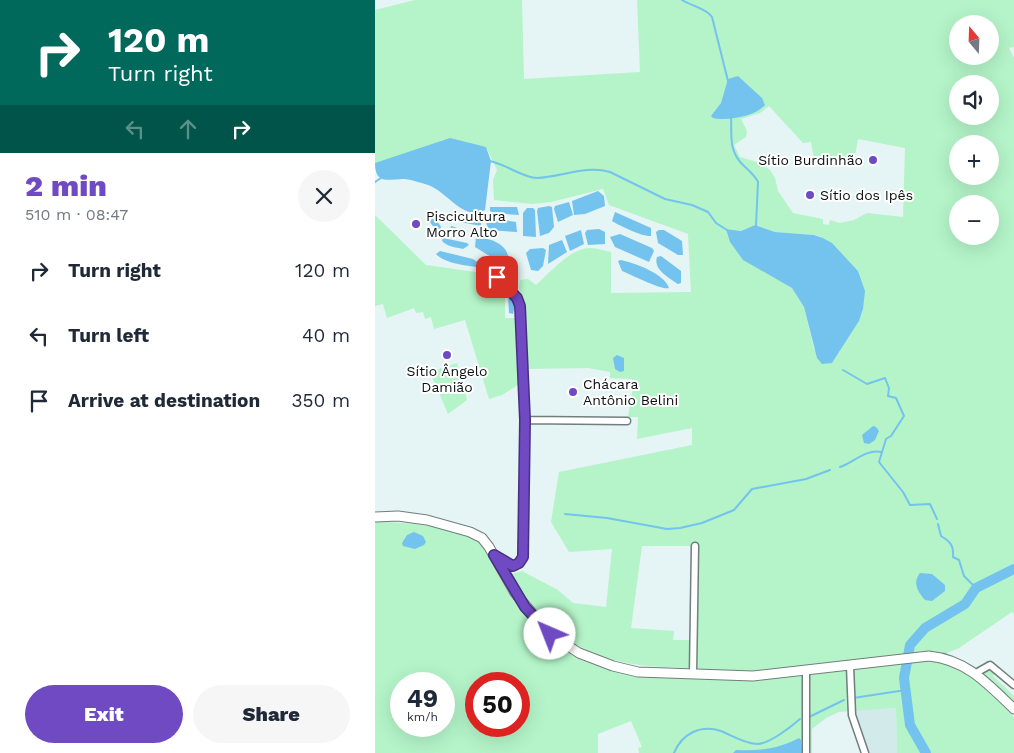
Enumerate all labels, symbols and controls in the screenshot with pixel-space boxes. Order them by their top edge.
north arrow [949,15,999,65]
map controls [949,15,999,245]
text: 120 m [108,19,209,61]
icon: right [25,20,90,85]
text: Turn right [108,61,213,86]
button: sound [949,75,999,125]
icon: left [121,115,149,143]
icon: ahead [174,115,202,143]
icon: right [227,115,255,143]
button: + [949,135,999,185]
place label: Sítio Burdinhão [758,152,863,168]
marker: Sítio Burdinhão [867,154,879,166]
text: 2 min [25,168,107,203]
button: close [298,170,350,222]
place label: Sítio dos Ipês [820,187,913,203]
marker: Sítio dos Ipês [804,189,816,201]
button: − [949,195,999,245]
text: 510 m · 08:47 [25,205,128,224]
place label: Piscicultura Morro Alto [426,208,506,240]
marker: Piscicultura Morro Alto [410,218,422,230]
pin [476,256,518,298]
icon: right [25,257,53,285]
text: Turn right [68,259,161,282]
text: 120 m [295,259,350,282]
icon: arrive [483,263,511,291]
icon: left [25,322,53,350]
text: Turn left [68,324,149,347]
text: 40 m [302,324,350,347]
marker: Sítio Ângelo Damião [441,349,453,361]
place label: Sítio Ângelo Damião [407,363,487,395]
place label: Chácara Antônio Belini [583,376,678,408]
marker: Chácara Antônio Belini [567,386,579,398]
icon: arrive [25,387,53,415]
text: Arrive at destination [68,389,260,412]
text: 350 m [291,389,350,412]
position arrow [523,607,575,659]
speed limit sign: 50 [465,672,530,737]
text: 49 [407,684,438,713]
button: Exit [25,685,183,743]
button: Share [193,685,350,743]
text: km/h [407,710,438,724]

